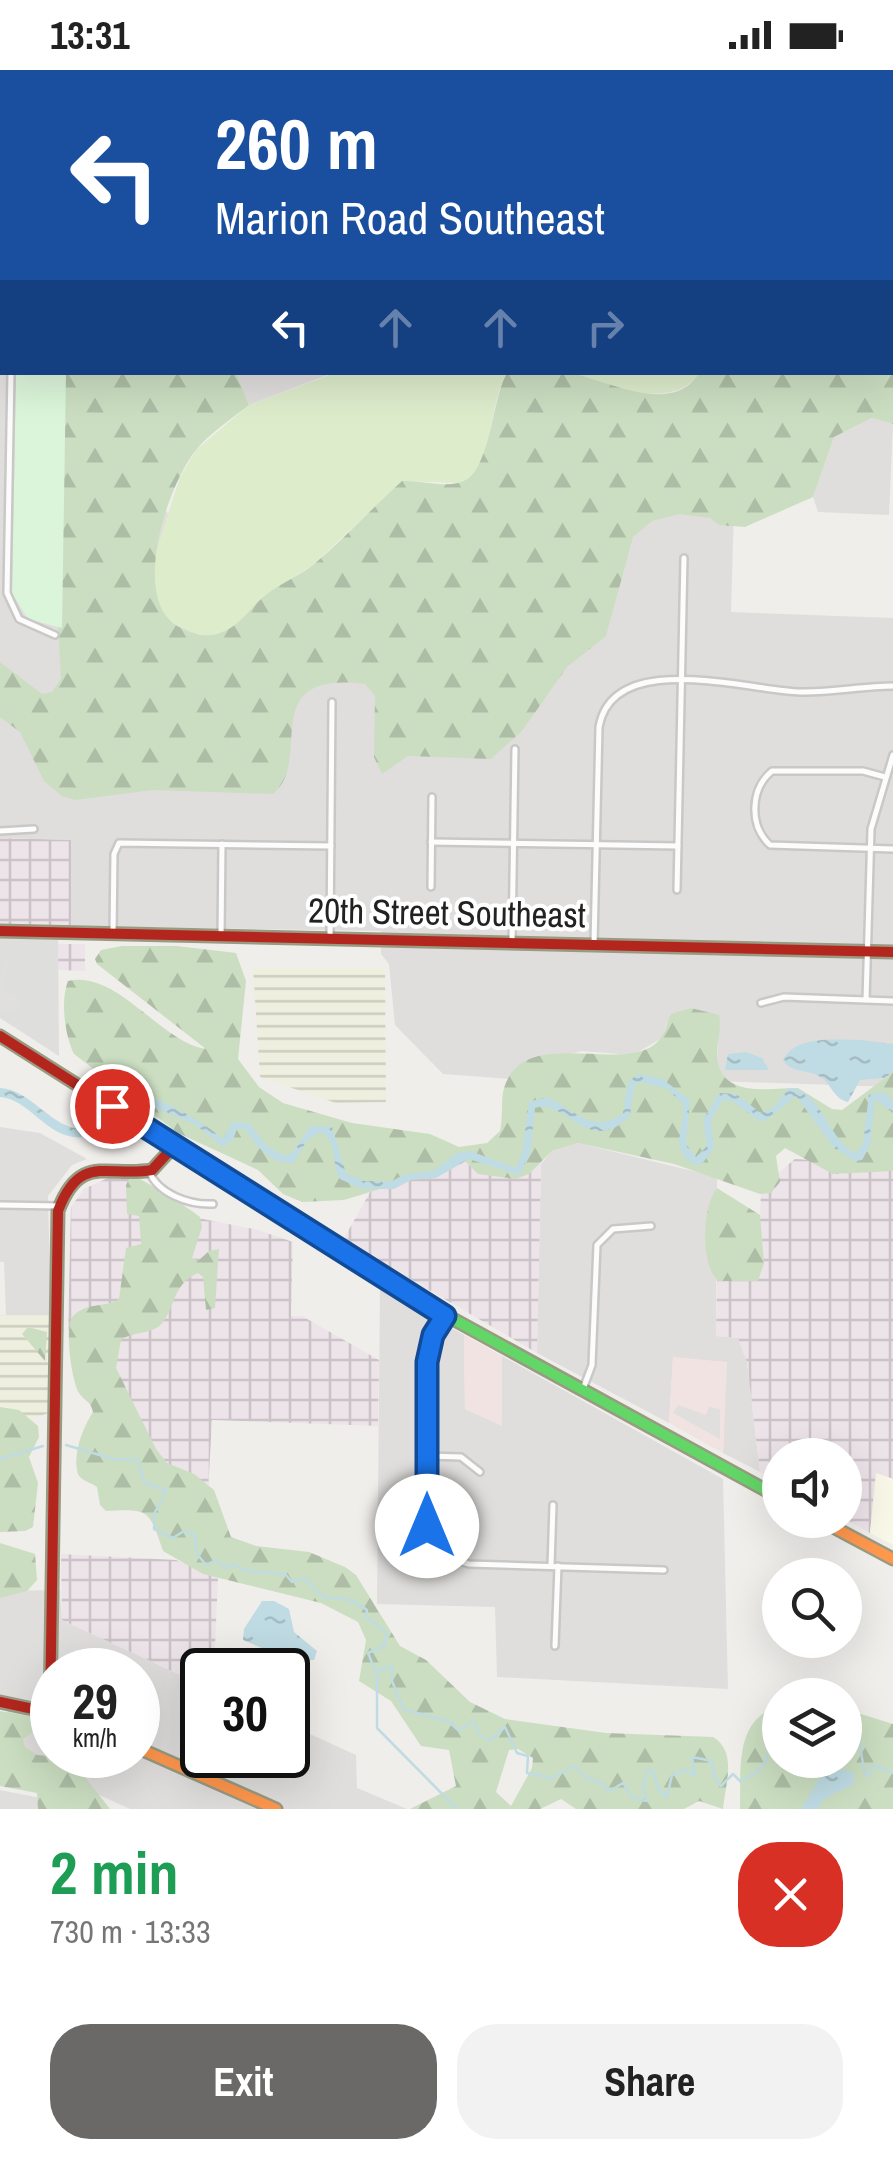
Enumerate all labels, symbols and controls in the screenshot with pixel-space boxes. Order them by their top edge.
text: 13:31 [50,10,130,61]
text: 260 m [215,97,378,191]
icon: left [50,110,180,240]
text: Marion Road Southeast [215,187,605,248]
icon: left [263,300,318,355]
icon: ahead [368,300,423,355]
icon: ahead [473,300,528,355]
icon: right [578,300,633,355]
street label: 20th Street Southeast [308,887,586,938]
pin [70,1064,155,1149]
icon: arrive [85,1079,140,1134]
map controls [762,1438,862,1778]
button: sound [762,1438,862,1538]
position arrow [375,1474,479,1578]
button: search [762,1558,862,1658]
speed limit sign: 30 [180,1648,310,1778]
text: 29 [72,1667,118,1735]
button: layers [762,1678,862,1778]
text: km/h [73,1721,117,1755]
text: 2 min [50,1832,179,1913]
button: close [738,1842,843,1947]
text: 730 m · 13:33 [50,1910,210,1953]
button: Exit [50,2024,437,2139]
button: Share [457,2024,843,2139]

